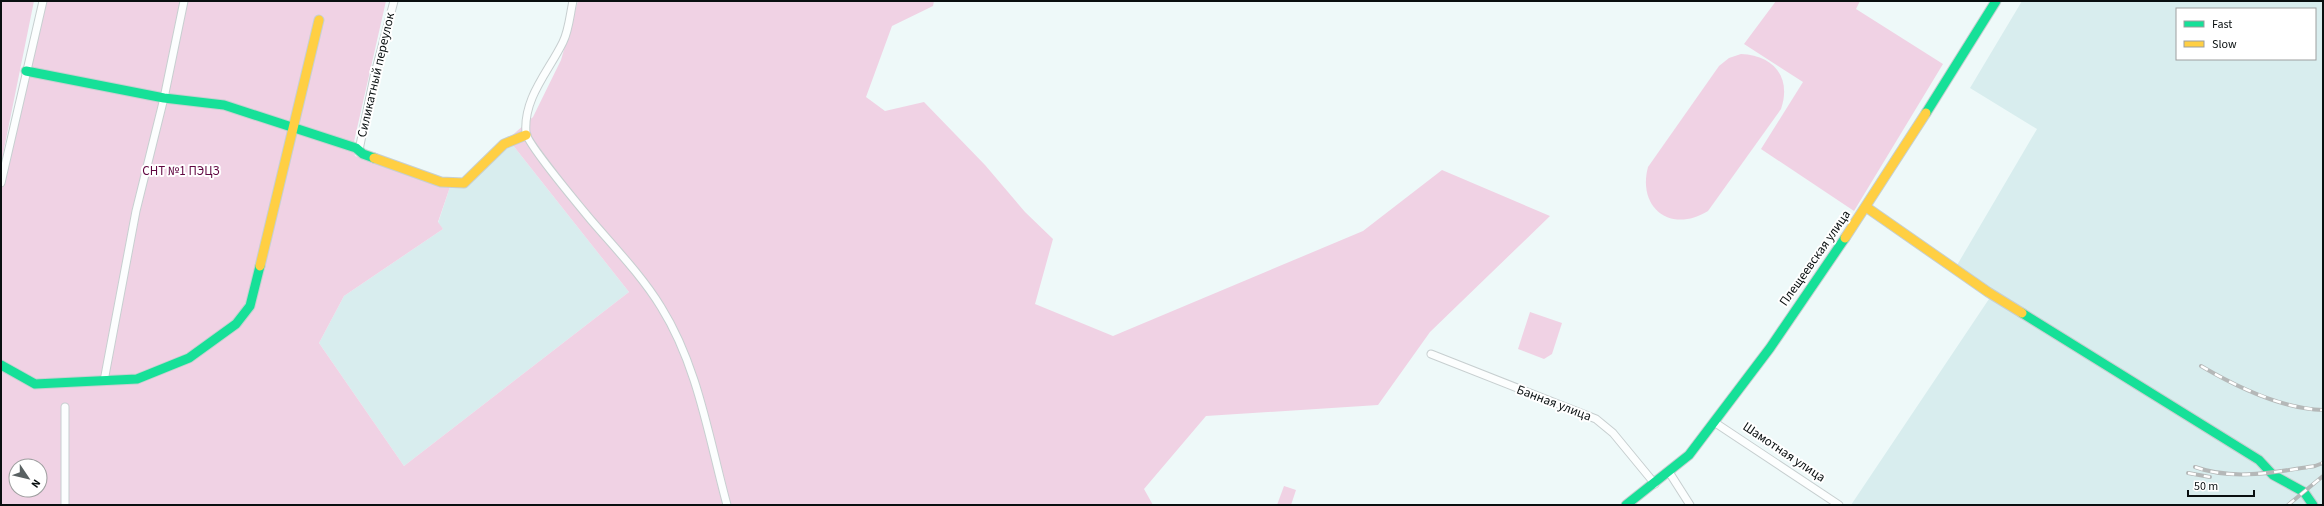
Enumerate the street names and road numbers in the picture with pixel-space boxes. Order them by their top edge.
street label: Силикатный переулок [353,10,399,139]
street label: Плещеевская улица [1775,206,1855,310]
street label: Банная улица [1514,381,1594,425]
street label: Шамотная улица [1739,418,1829,486]

